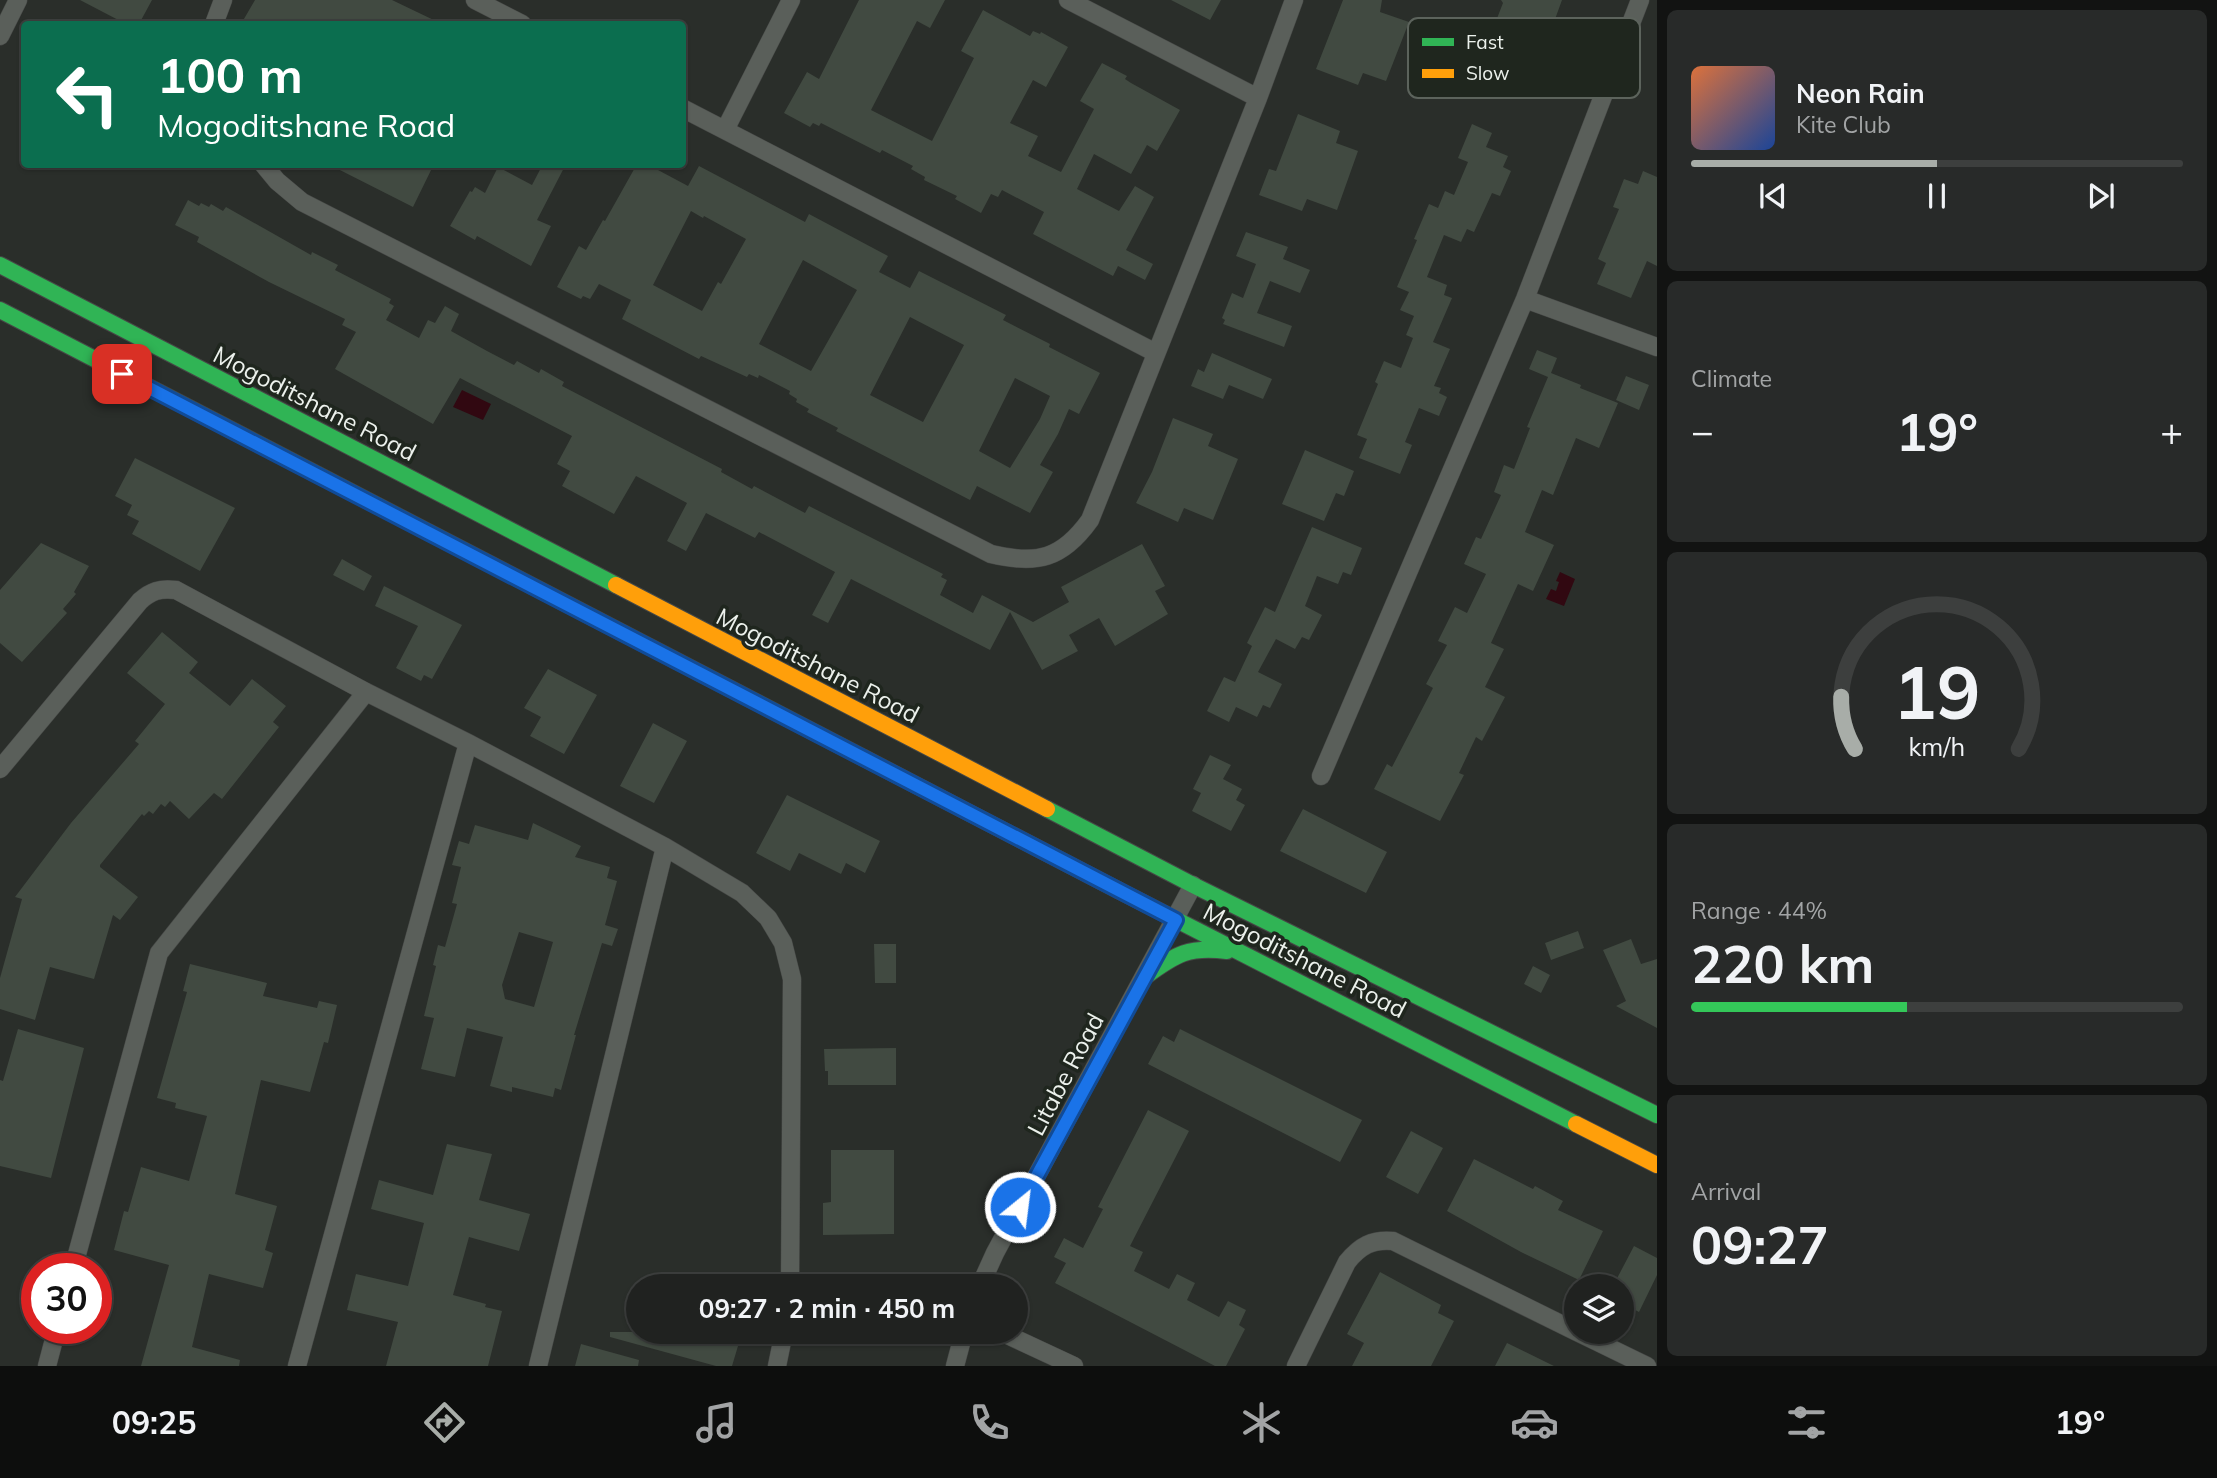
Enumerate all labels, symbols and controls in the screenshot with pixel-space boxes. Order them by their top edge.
legend [1408,18,1640,98]
text: Fast [1466,30,1504,54]
text: 100 m [157,44,303,105]
icon: left [42,49,133,140]
text: Slow [1466,61,1510,85]
text: Neon Rain [1796,77,1925,110]
text: Mogoditshane Road [157,105,455,145]
text: Kite Club [1796,110,1891,139]
icon: previous [1754,177,1792,215]
icon: pause [1918,177,1956,215]
icon: next [2082,177,2120,215]
street label: Mogoditshane Road [209,339,421,467]
pin [92,344,152,404]
icon: arrive [103,355,141,393]
text: Climate [1691,364,1772,393]
text: 19° [1896,399,1978,464]
text: − [1691,407,1714,455]
text: + [2160,407,2183,455]
street label: Mogoditshane Road [712,601,924,729]
text: 19 [1893,646,1981,737]
text: km/h [1909,731,1965,762]
street label: Mogoditshane Road [1199,896,1411,1024]
text: Range · 44% [1691,896,1827,925]
text: 220 km [1691,931,1874,996]
street label: Litabe Road [1020,1008,1110,1140]
position arrow [983,1170,1057,1244]
text: Arrival [1691,1177,1761,1206]
text: 09:27 [1691,1212,1829,1277]
speed limit sign: 30 [21,1253,112,1344]
map controls [1564,1274,1634,1344]
button: layers [1564,1274,1634,1344]
text: 09:27 · 2 min · 450 m [699,1292,955,1325]
icon: directions [420,1398,469,1447]
icon: music [692,1398,741,1447]
icon: phone [965,1398,1014,1447]
icon: climate [1237,1398,1286,1447]
icon: car [1510,1398,1559,1447]
icon: filters [1782,1398,1831,1447]
text: 09:25 [112,1402,196,1442]
text: 19° [2055,1402,2105,1442]

